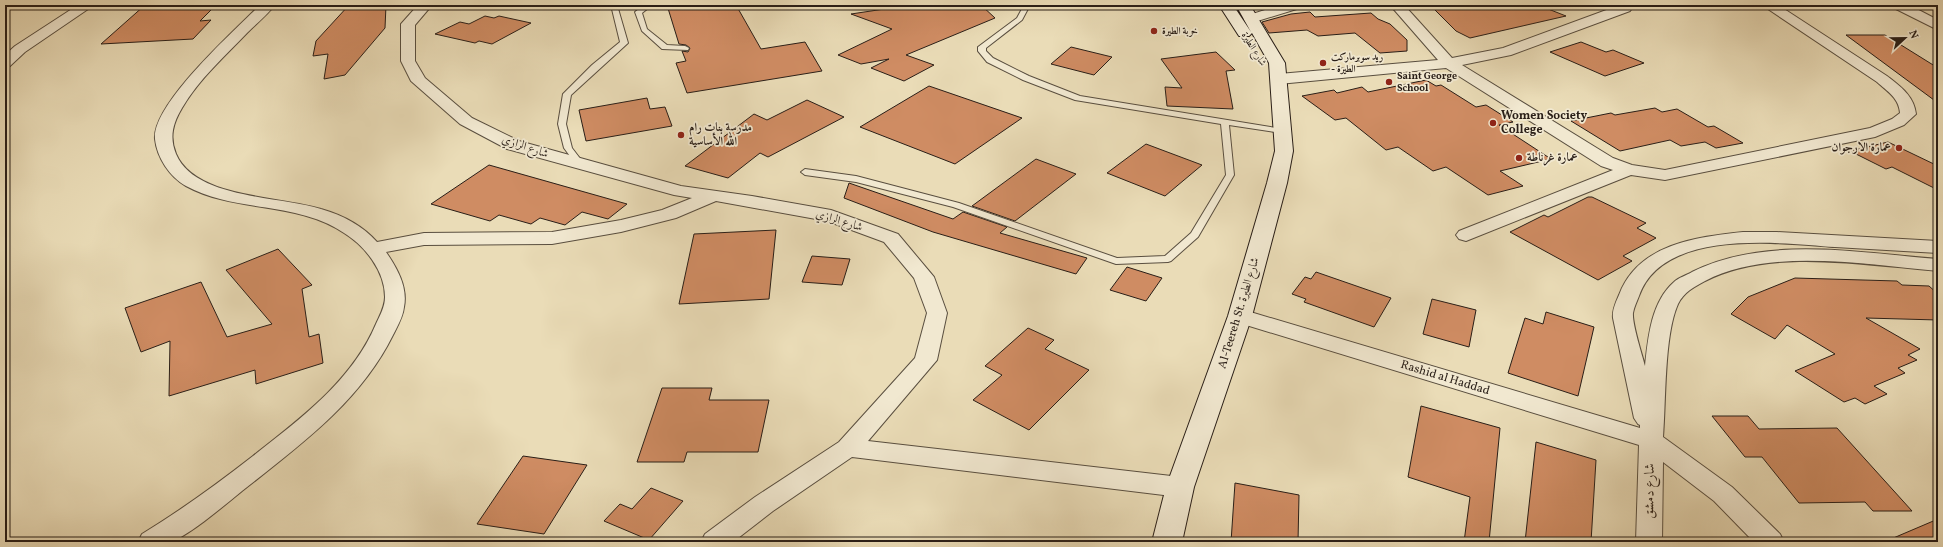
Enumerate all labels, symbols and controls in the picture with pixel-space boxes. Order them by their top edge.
north arrow [1885,18,1925,58]
place label: خربة الطيرة [1162,24,1198,38]
marker: خربة الطيرة [1149,26,1159,36]
text: N [1904,28,1921,41]
street label: شارع الطيرة [1236,29,1270,70]
place label: ريد سوبرماركت - الطيرة [1331,50,1383,76]
marker: ريد سوبرماركت - الطيرة [1318,58,1328,68]
place label: Saint George School [1397,69,1457,95]
marker: Saint George School [1384,77,1394,87]
place label: Women Society College [1501,108,1588,138]
marker: Women Society College [1488,118,1498,128]
place label: مدرسة بنات رام الله الأساسية [689,120,752,150]
marker: مدرسة بنات رام الله الأساسية [676,130,686,140]
street label: شارع الرازي [499,132,551,164]
place label: عمارة الارجوان [1832,140,1891,156]
marker: عمارة الارجوان [1894,143,1904,153]
place label: عمارة غرناطة [1527,150,1578,166]
marker: عمارة غرناطة [1514,153,1524,163]
street label: شارع الرازي [813,206,865,238]
street label: Al-Teereh St. شارع الطيرة [1214,255,1266,371]
street label: Rashid al Haddad [1398,357,1492,399]
street label: شارع دمشق [1640,463,1661,519]

